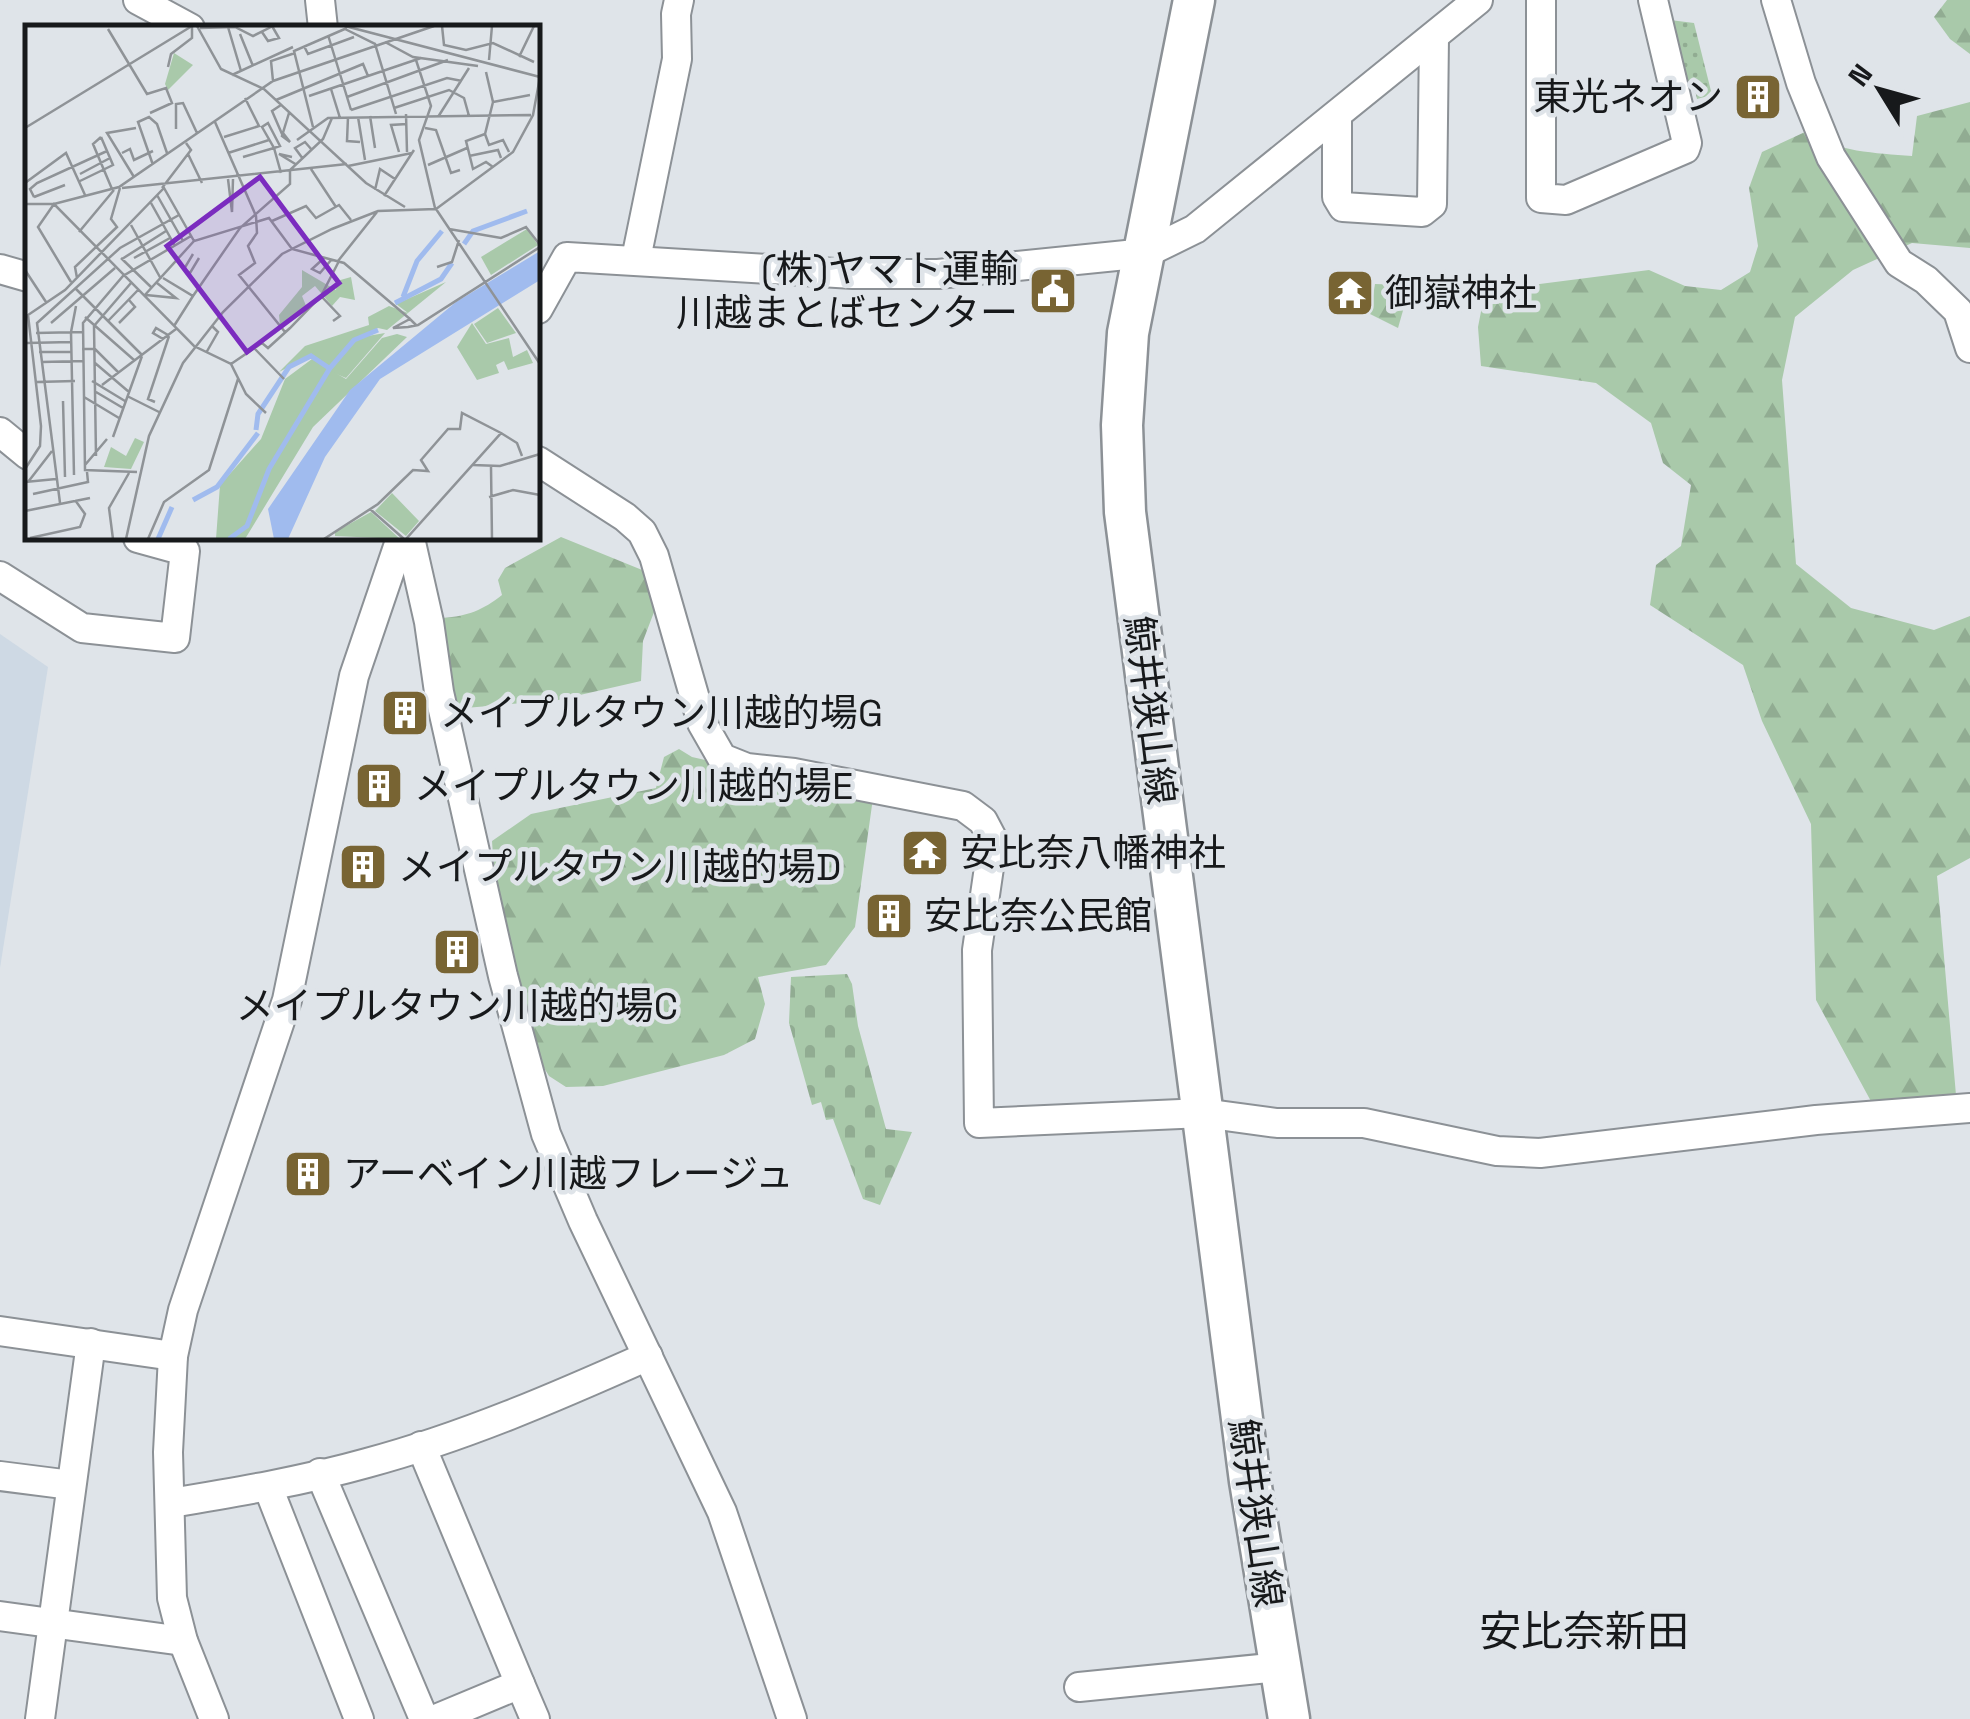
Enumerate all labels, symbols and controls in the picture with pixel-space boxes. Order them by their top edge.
inset map [25,25,540,540]
north arrow [1830,40,1930,140]
text: N [1840,57,1880,93]
building icon: 東光ネオン [1732,71,1784,123]
place label: 東光ネオン [1533,73,1723,121]
place label: (株)ヤマト運輸 川越まとばセンター [676,245,1018,337]
public building icon: (株)ヤマト運輸 川越まとばセンター [1027,265,1079,317]
temple icon: 御嶽神社 [1324,267,1376,319]
place label: 御嶽神社 [1385,269,1537,317]
street label: 鯨井狭山線 [1115,613,1185,807]
building icon: メイプルタウン川越的場G [379,687,431,739]
place label: メイプルタウン川越的場G [440,689,883,737]
building icon: メイプルタウン川越的場E [353,760,405,812]
place label: メイプルタウン川越的場E [414,762,853,810]
temple icon: 安比奈八幡神社 [899,827,951,879]
place label: 安比奈八幡神社 [960,829,1226,877]
building icon: メイプルタウン川越的場D [337,841,389,893]
place label: メイプルタウン川越的場D [398,843,841,891]
building icon: 安比奈公民館 [863,890,915,942]
place label: 安比奈公民館 [924,892,1152,940]
building icon: メイプルタウン川越的場C [431,926,483,978]
place label: メイプルタウン川越的場C [236,982,678,1030]
building icon: アーベイン川越フレージュ [282,1148,334,1200]
place label: アーベイン川越フレージュ [343,1150,793,1198]
street label: 鯨井狭山線 [1219,1416,1293,1610]
district label: 安比奈新田 [1479,1605,1689,1658]

